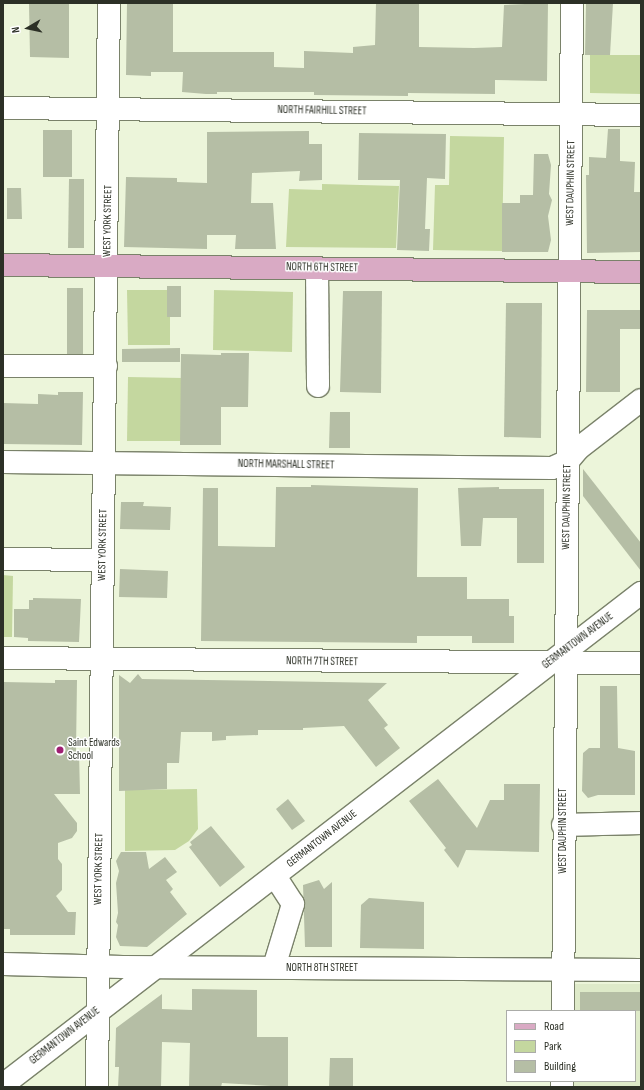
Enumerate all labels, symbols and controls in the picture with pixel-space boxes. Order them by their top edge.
north arrow [8,8,48,48]
text: N [9,26,23,34]
street label: NORTH FAIRHILL STREET [277,104,367,118]
street label: WEST DAUPHIN STREET [564,140,578,226]
street label: WEST YORK STREET [101,185,115,257]
street label: NORTH 6TH STREET [286,261,358,275]
street label: NORTH MARSHALL STREET [238,458,334,472]
street label: WEST DAUPHIN STREET [560,464,574,550]
street label: WEST YORK STREET [96,509,110,581]
street label: GERMANTOWN AVENUE [540,610,616,672]
street label: NORTH 7TH STREET [286,655,358,669]
place label: Saint Edwards School [68,737,120,763]
marker: Saint Edwards School [55,745,65,755]
street label: WEST DAUPHIN STREET [556,788,570,874]
street label: GERMANTOWN AVENUE [284,807,360,871]
street label: WEST YORK STREET [92,833,106,905]
street label: NORTH 8TH STREET [286,961,358,975]
street label: GERMANTOWN AVENUE [27,1004,103,1068]
legend [506,1010,636,1082]
text: Road [544,1019,564,1034]
text: Park [544,1039,562,1054]
text: Building [544,1059,576,1074]

